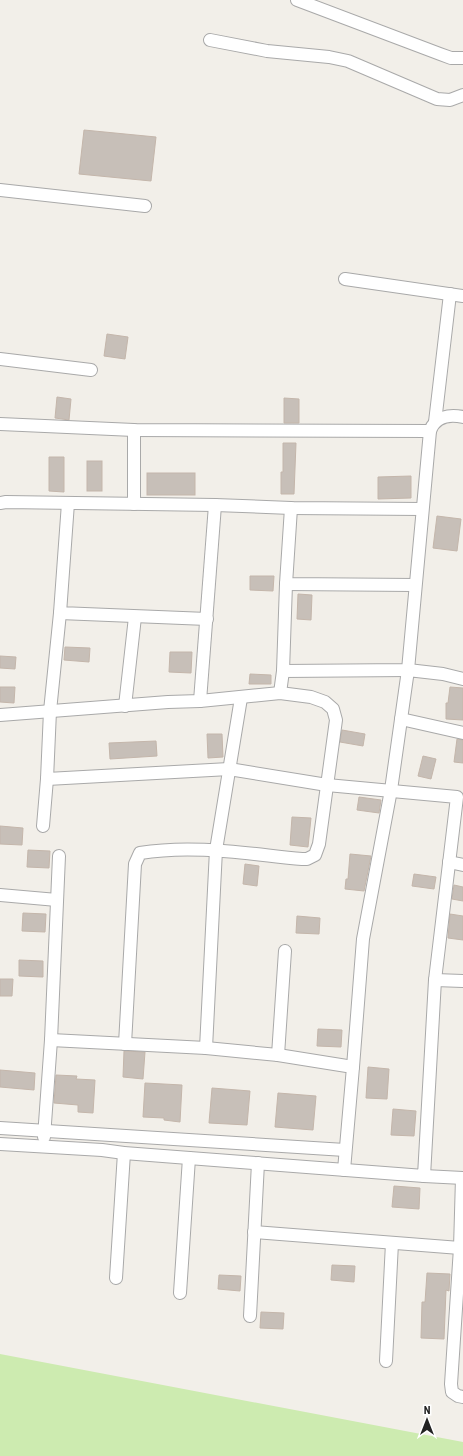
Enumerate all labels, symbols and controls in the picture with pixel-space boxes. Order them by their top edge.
north arrow [407,1400,447,1440]
text: N [424,1404,431,1417]

